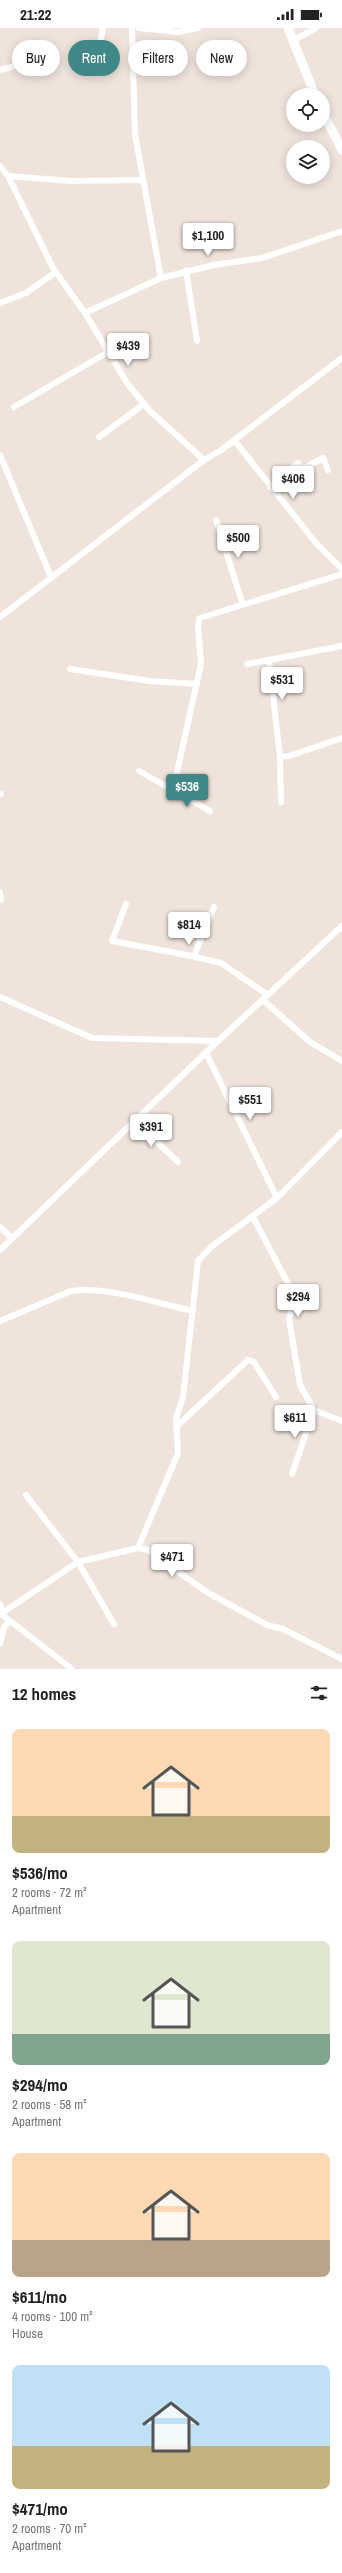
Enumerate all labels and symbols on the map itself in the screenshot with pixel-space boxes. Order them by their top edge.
pin: $1,100 [175,223,241,257]
pin: $439 [104,333,152,367]
pin: $406 [269,466,317,500]
pin: $500 [214,525,262,559]
pin: $531 [258,667,306,701]
pin: $536 [163,774,211,808]
pin: $814 [165,912,213,946]
pin: $551 [226,1087,274,1121]
pin: $391 [127,1114,175,1148]
pin: $294 [274,1284,322,1318]
pin: $611 [271,1405,319,1439]
pin: $471 [148,1544,196,1578]

